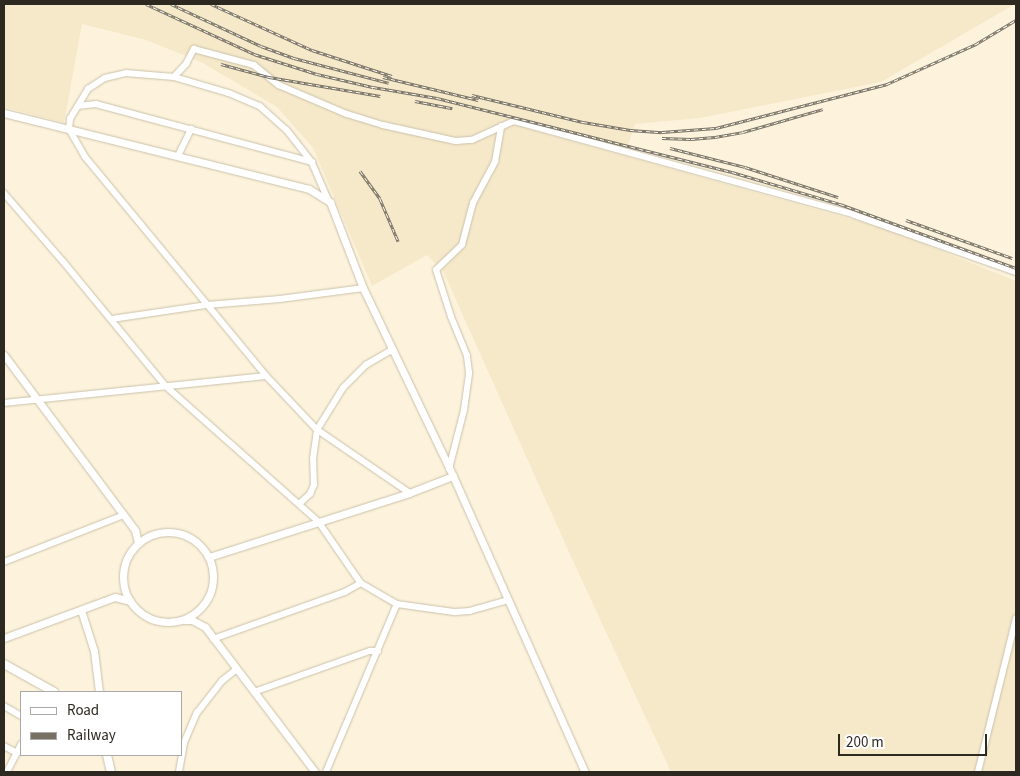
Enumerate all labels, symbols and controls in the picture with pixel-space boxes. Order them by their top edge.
legend [20,691,182,756]
text: Road [67,700,99,721]
scale bar [840,724,989,756]
text: Railway [67,725,116,746]
text: 200 m [846,732,884,753]

